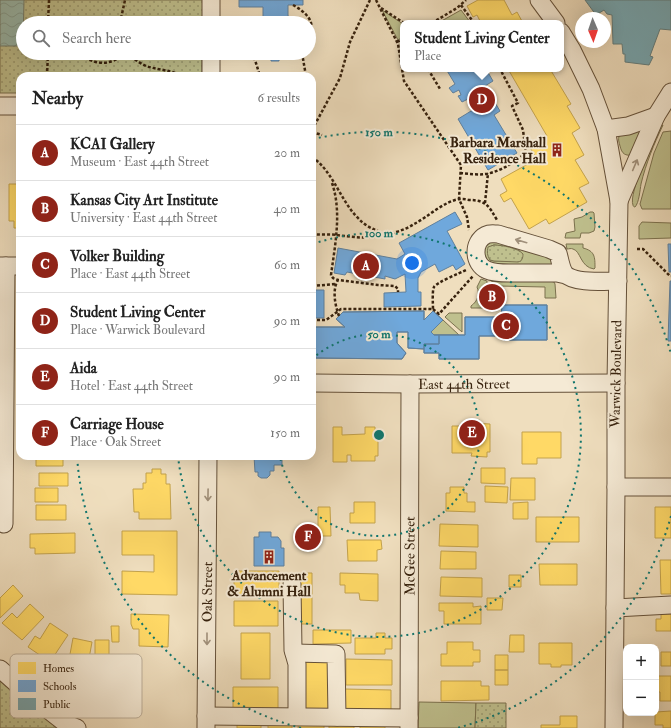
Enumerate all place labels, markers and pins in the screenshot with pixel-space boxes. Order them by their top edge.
pin: D [469,85,495,115]
place label: Barbara Marshall Residence Hall [450,134,546,167]
building icon: Barbara Marshall Residence Hall [549,142,565,158]
pin: A [353,251,379,281]
pin: B [479,282,505,312]
pin: C [493,311,519,341]
pin: E [459,418,485,448]
centre of rings [372,428,386,442]
pin: F [295,522,321,552]
building icon: Advancement & Alumni Hall [261,549,277,565]
place label: Advancement & Alumni Hall [227,567,311,600]

